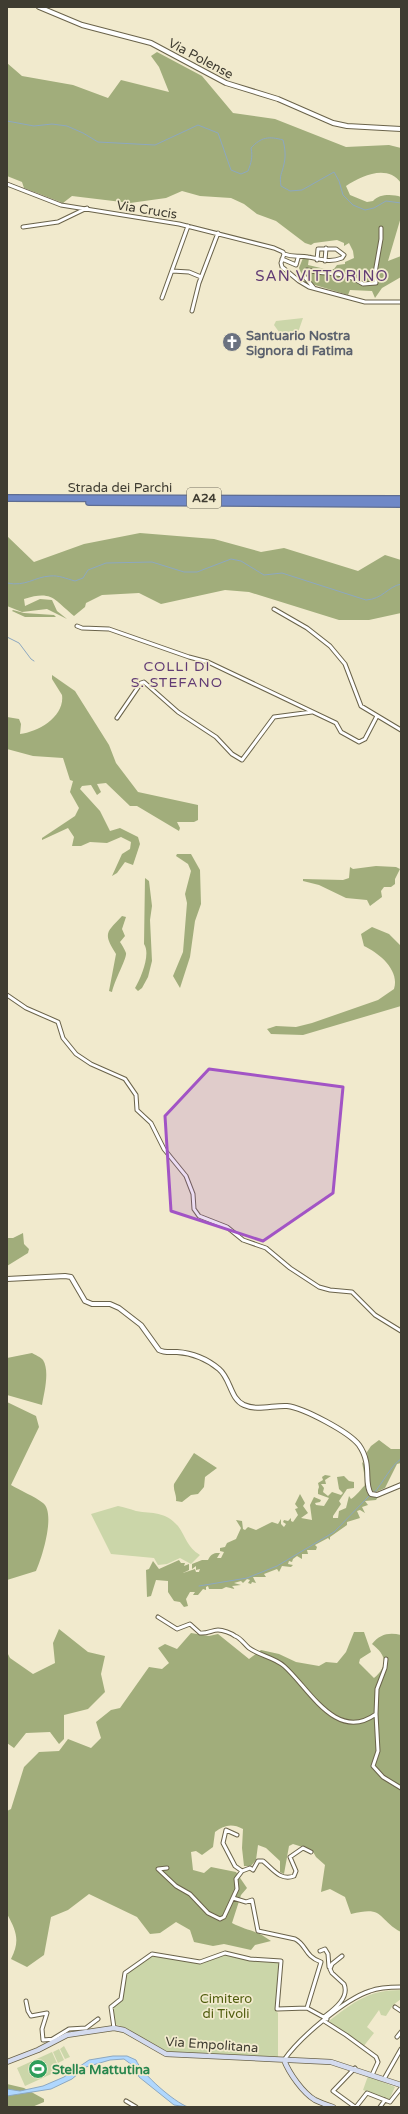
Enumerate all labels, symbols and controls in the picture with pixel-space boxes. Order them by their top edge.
street label: Via Polense [165,35,236,83]
street label: Via Crucis [115,197,178,223]
district label: SAN VITTORINO [255,267,389,285]
place label: Santuario Nostra Signora di Fatima [246,328,353,359]
church icon: Santuario Nostra Signora di Fatima [221,331,243,353]
street label: Strada dei Parchi [68,480,172,496]
road number: A24 [187,488,221,508]
district label: COLLI DI S. STEFANO [131,658,223,691]
park label: Cimitero di Tivoli [200,1991,252,2022]
street label: Via Empolitana [165,2034,259,2056]
sports icon: Stella Mattutina [27,2058,49,2080]
place label: Stella Mattutina [52,2062,150,2078]

